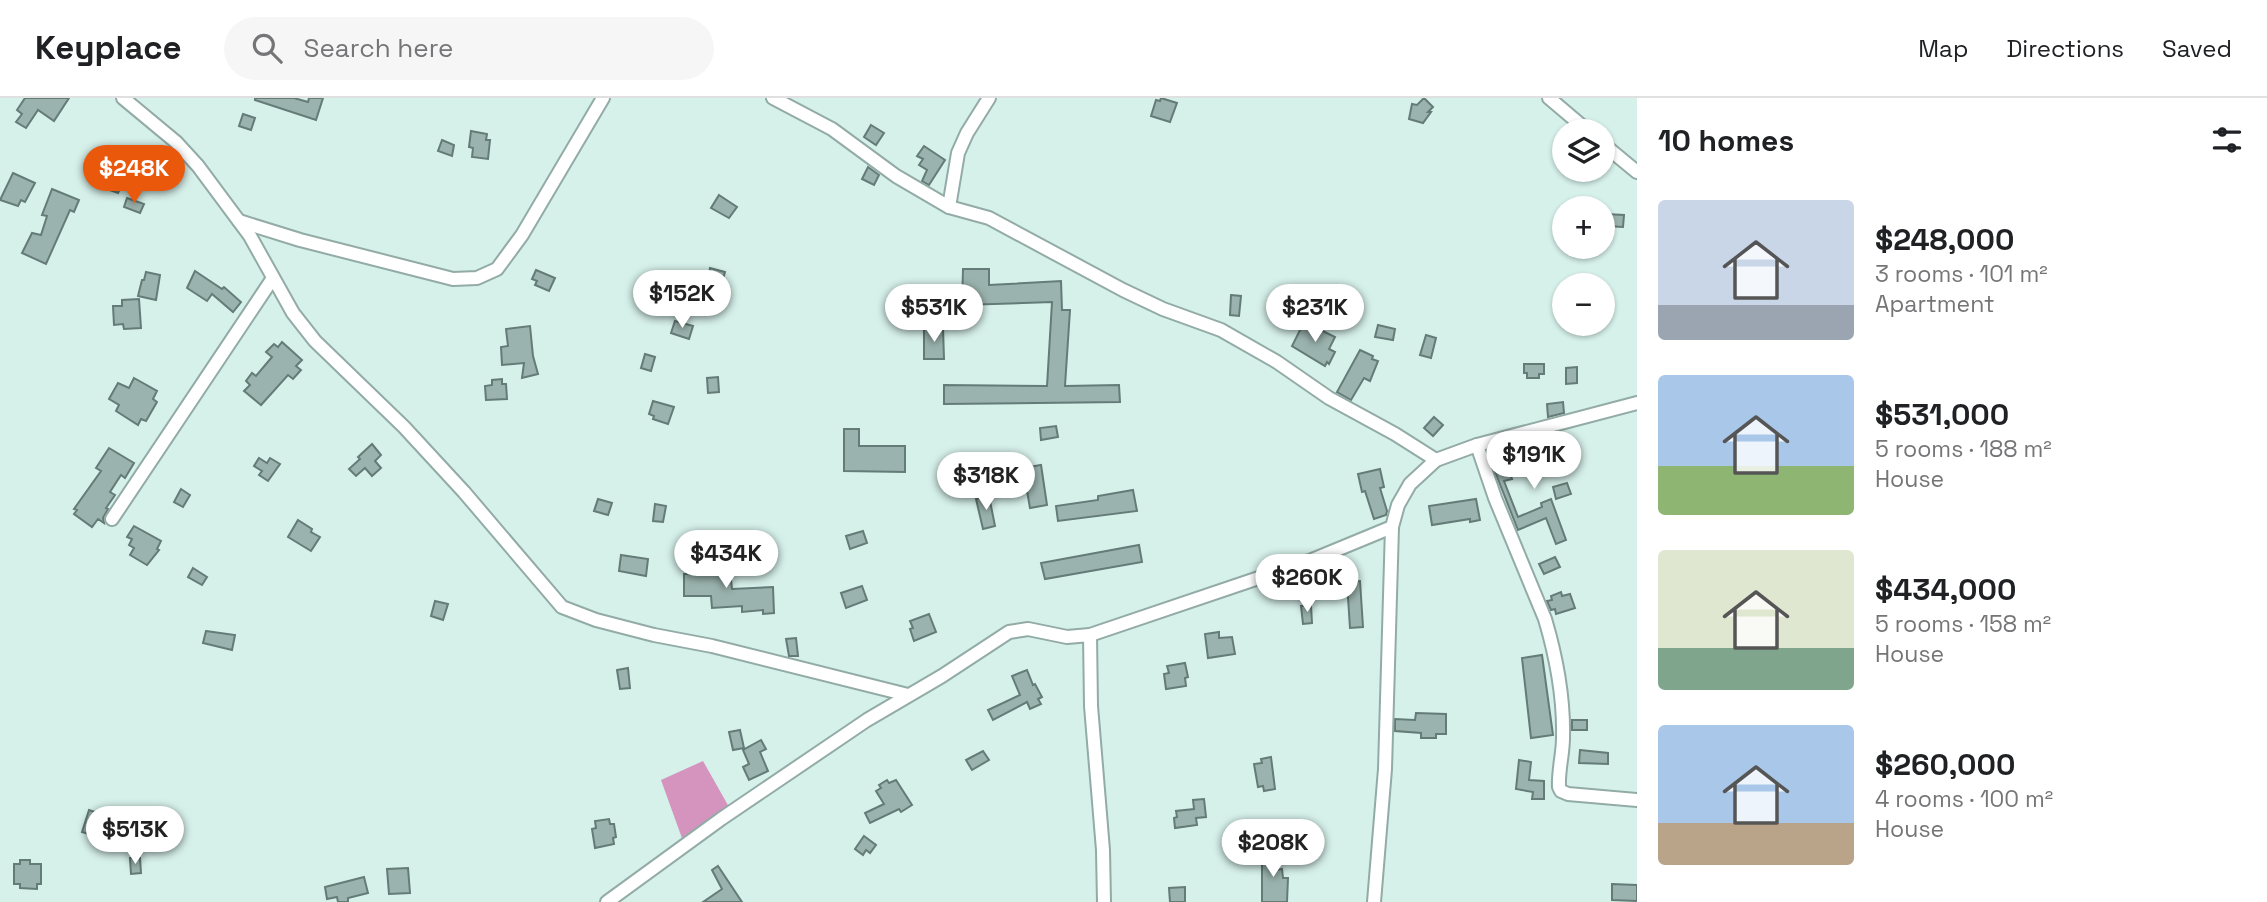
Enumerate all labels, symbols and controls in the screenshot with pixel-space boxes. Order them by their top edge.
search box [224,17,714,80]
text: Keyplace [35,27,182,69]
icon: search [248,29,286,67]
text: Search here [304,31,453,65]
text: Map [1918,33,1968,64]
text: Directions [2006,33,2124,64]
text: Saved [2162,33,2232,64]
map controls [1552,119,1615,336]
button: layers [1552,119,1615,182]
text: 10 homes [1658,121,1794,160]
icon: filters [2208,121,2246,159]
pin: $248K [85,146,183,205]
text: $248K [99,153,169,183]
button: + [1552,196,1615,259]
text: $248,000 [1875,220,2014,259]
icon: home [1714,228,1798,312]
text: 3 rooms · 101 m² [1875,259,2048,289]
pin: $152K [633,271,731,330]
button: − [1552,273,1615,336]
text: $152K [649,278,715,308]
pin: $531K [885,285,983,344]
pin: $231K [1266,285,1364,344]
text: Apartment [1875,289,1995,319]
text: $531K [901,292,967,322]
text: $231K [1282,292,1348,322]
text: $531,000 [1875,395,2009,434]
icon: home [1714,403,1798,487]
pin: $191K [1485,432,1583,491]
text: 5 rooms · 188 m² [1875,434,2052,464]
text: $191K [1502,439,1566,469]
pin: $318K [937,452,1035,512]
text: $318K [953,460,1019,490]
text: House [1875,464,1944,494]
pin: $434K [677,531,775,590]
text: $434K [690,538,762,568]
pin: $260K [1258,554,1356,614]
text: $260K [1271,562,1343,592]
text: $434,000 [1875,570,2016,609]
icon: home [1714,578,1798,662]
text: 5 rooms · 158 m² [1875,609,2051,639]
text: House [1875,639,1944,669]
text: $260,000 [1875,745,2015,784]
icon: home [1714,753,1798,837]
text: 4 rooms · 100 m² [1875,784,2053,814]
pin: $513K [86,806,184,866]
text: $513K [102,814,168,844]
text: House [1875,814,1944,844]
pin: $208K [1224,820,1322,879]
text: $208K [1238,827,1308,857]

